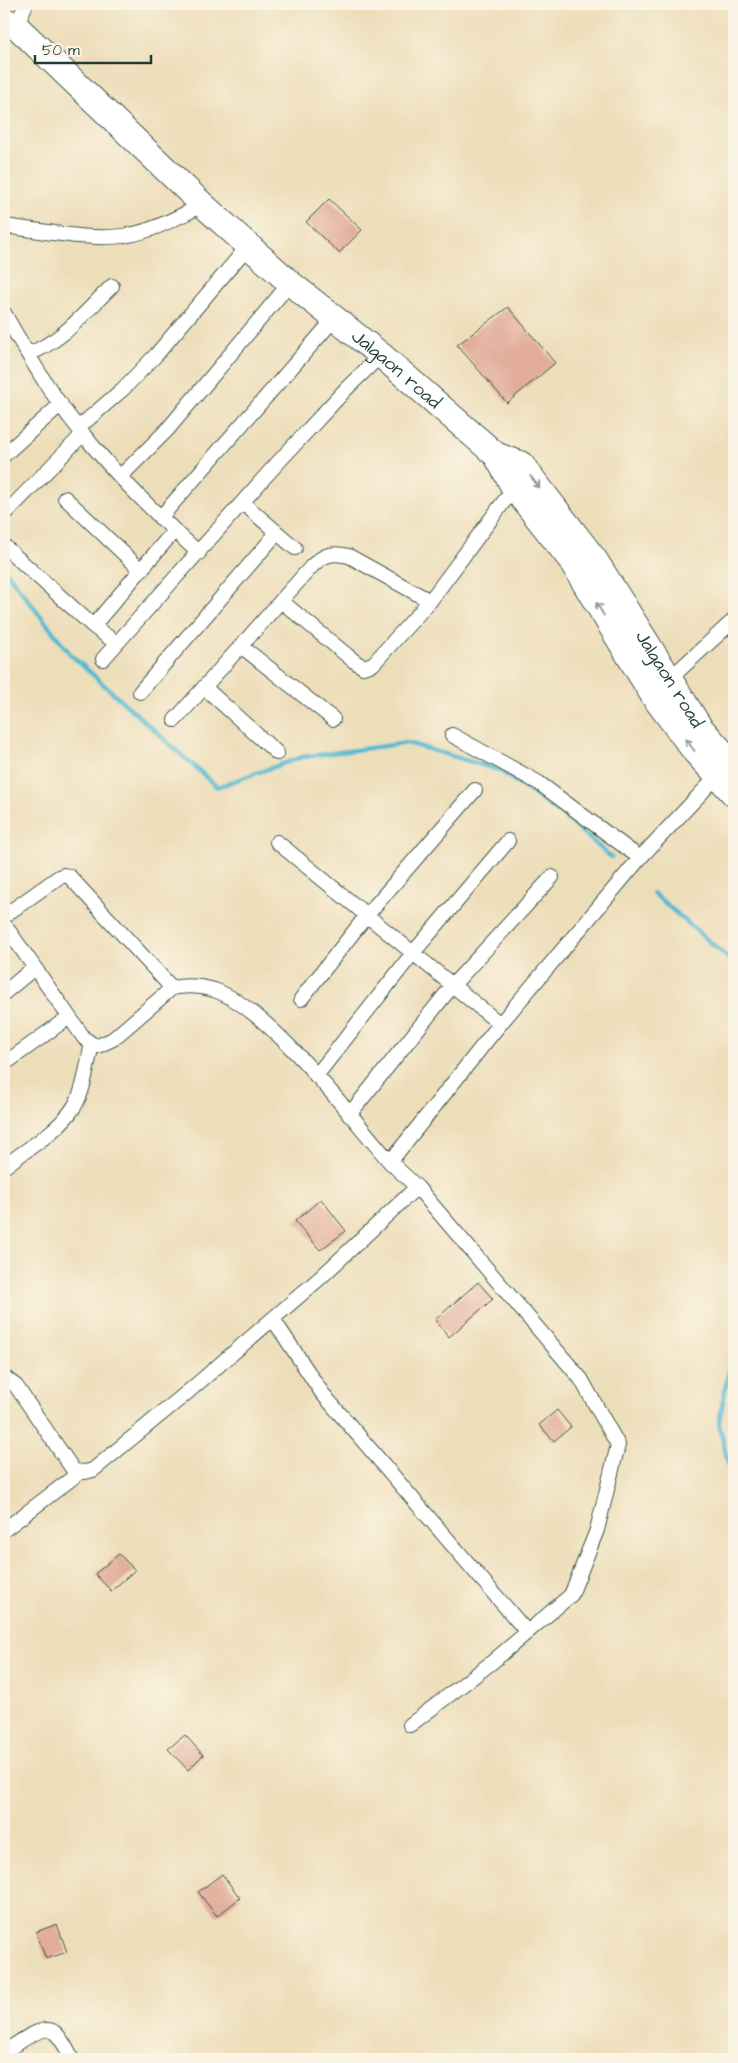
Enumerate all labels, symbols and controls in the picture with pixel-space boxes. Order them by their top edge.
scale bar [35,32,151,64]
text: 50 m [42,40,80,61]
street label: Jalgaon road [346,323,447,415]
one-way arrow [529,475,540,488]
one-way arrow [595,603,605,617]
street label: Jalgaon road [629,625,711,733]
one-way arrow [684,739,695,752]

